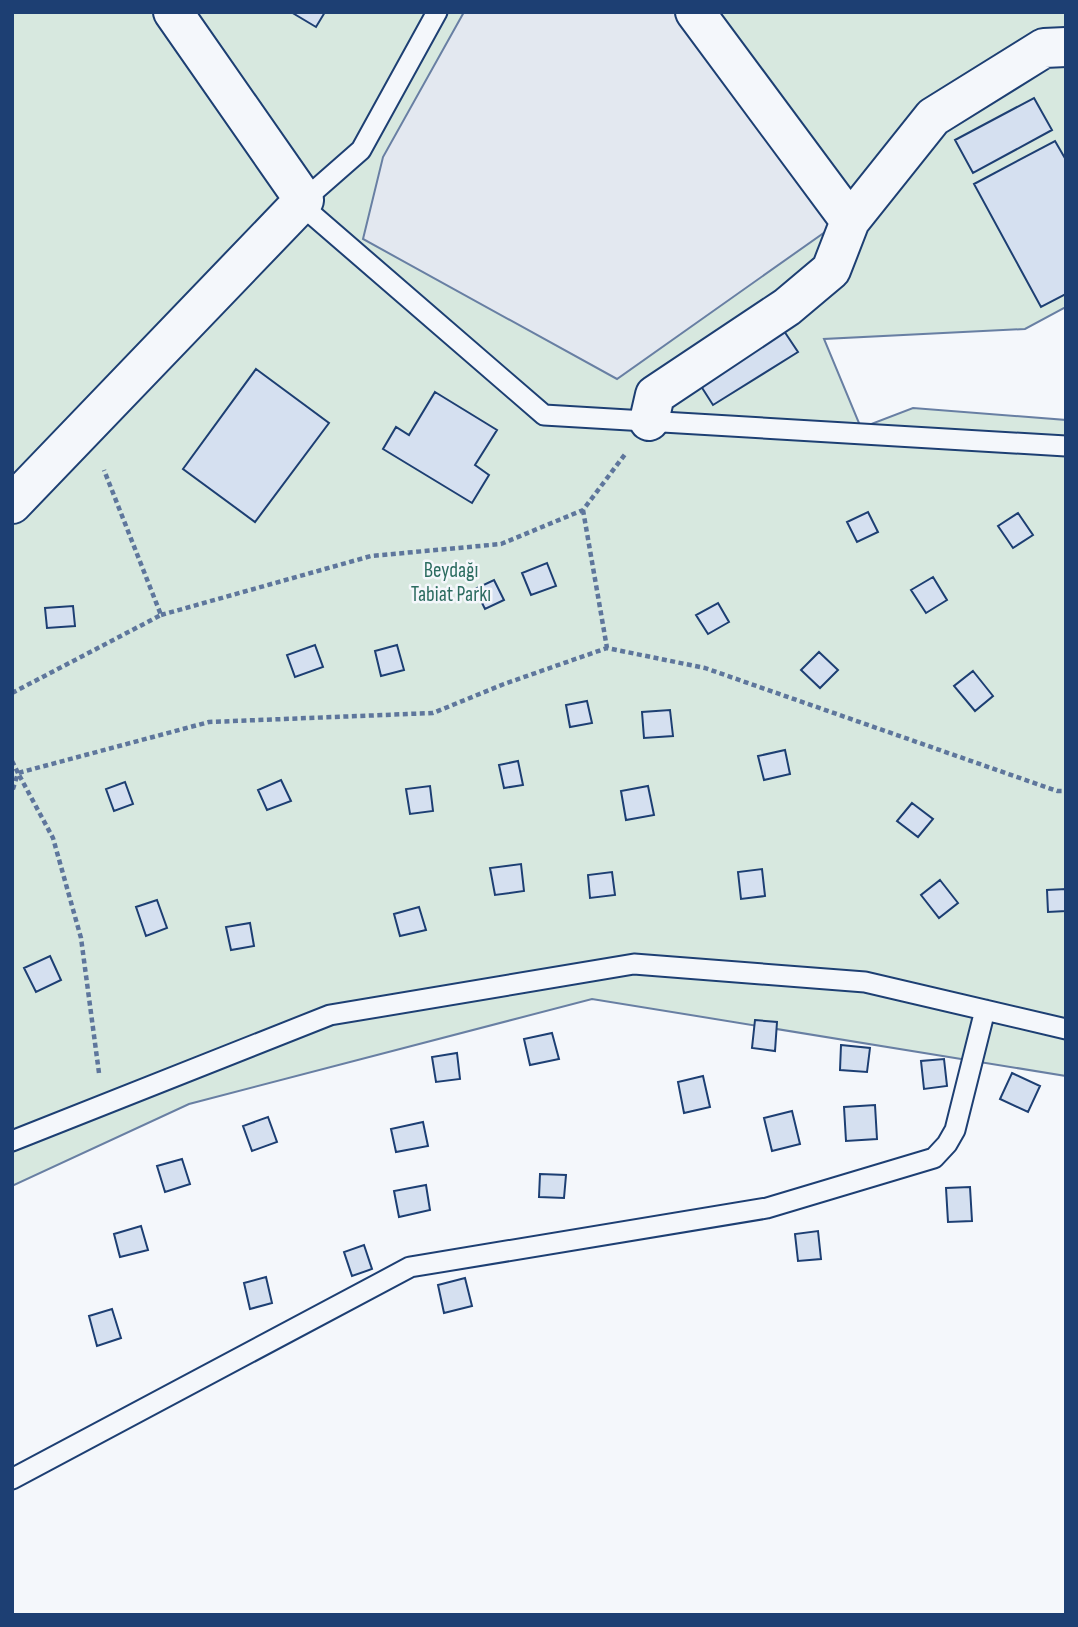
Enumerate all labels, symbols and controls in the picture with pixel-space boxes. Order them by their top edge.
park label: Beydağı Tabiat Parkı [411,558,491,607]

